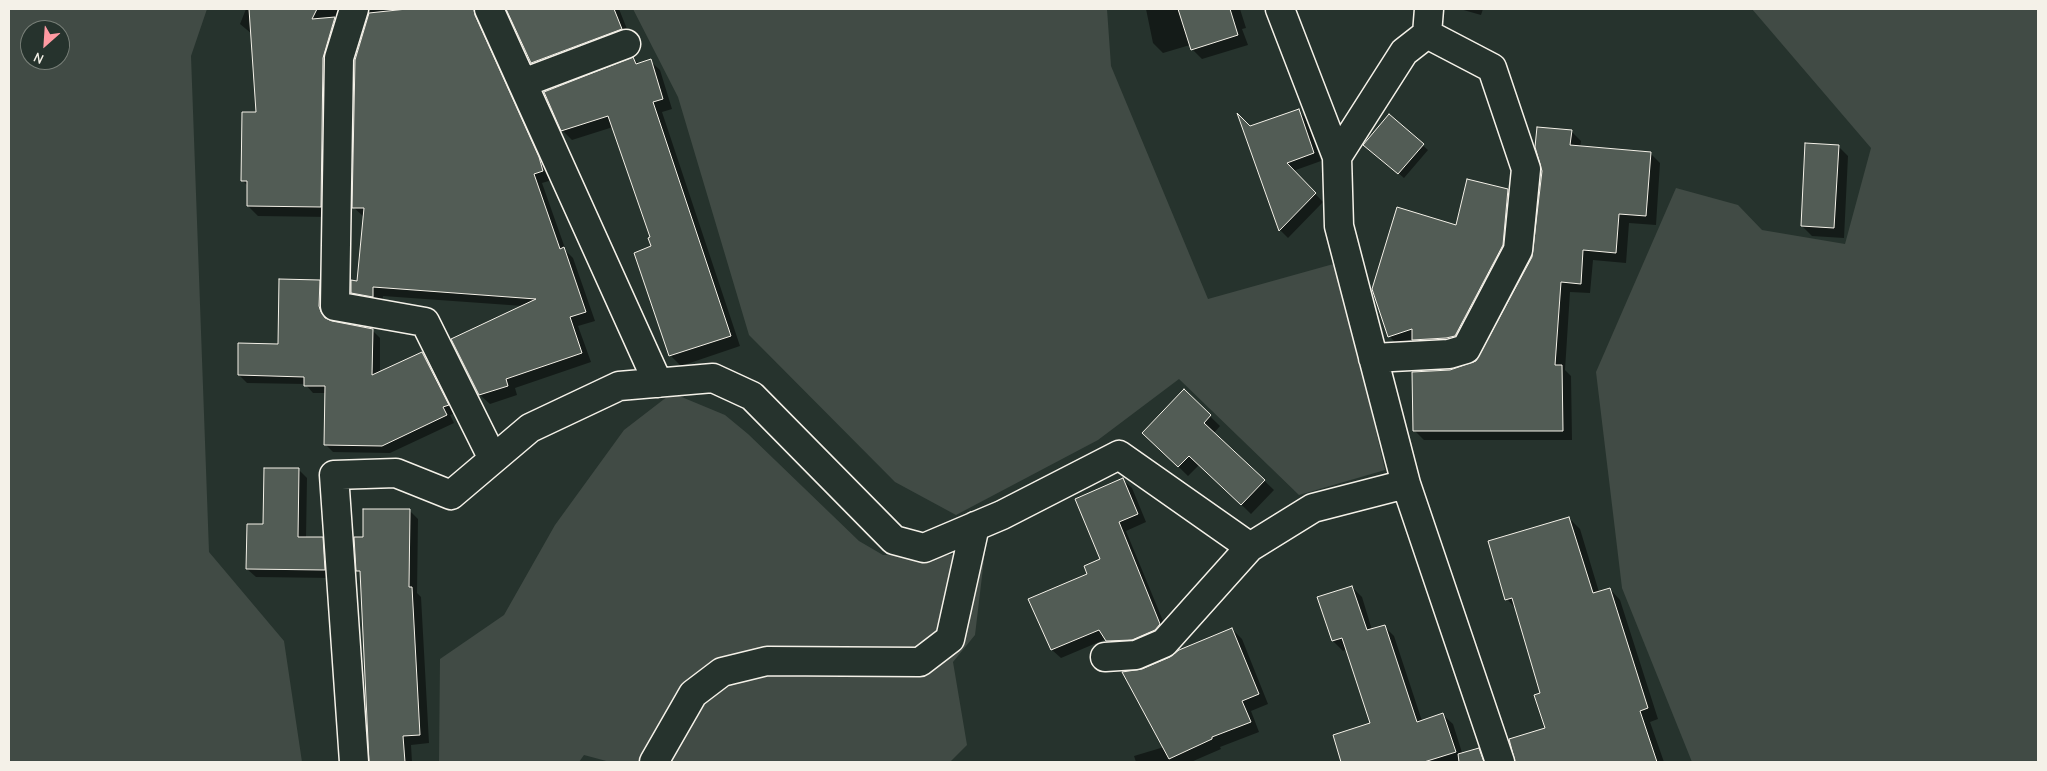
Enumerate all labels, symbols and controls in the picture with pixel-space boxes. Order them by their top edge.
north arrow [20,20,70,70]
text: N [31,48,46,68]

